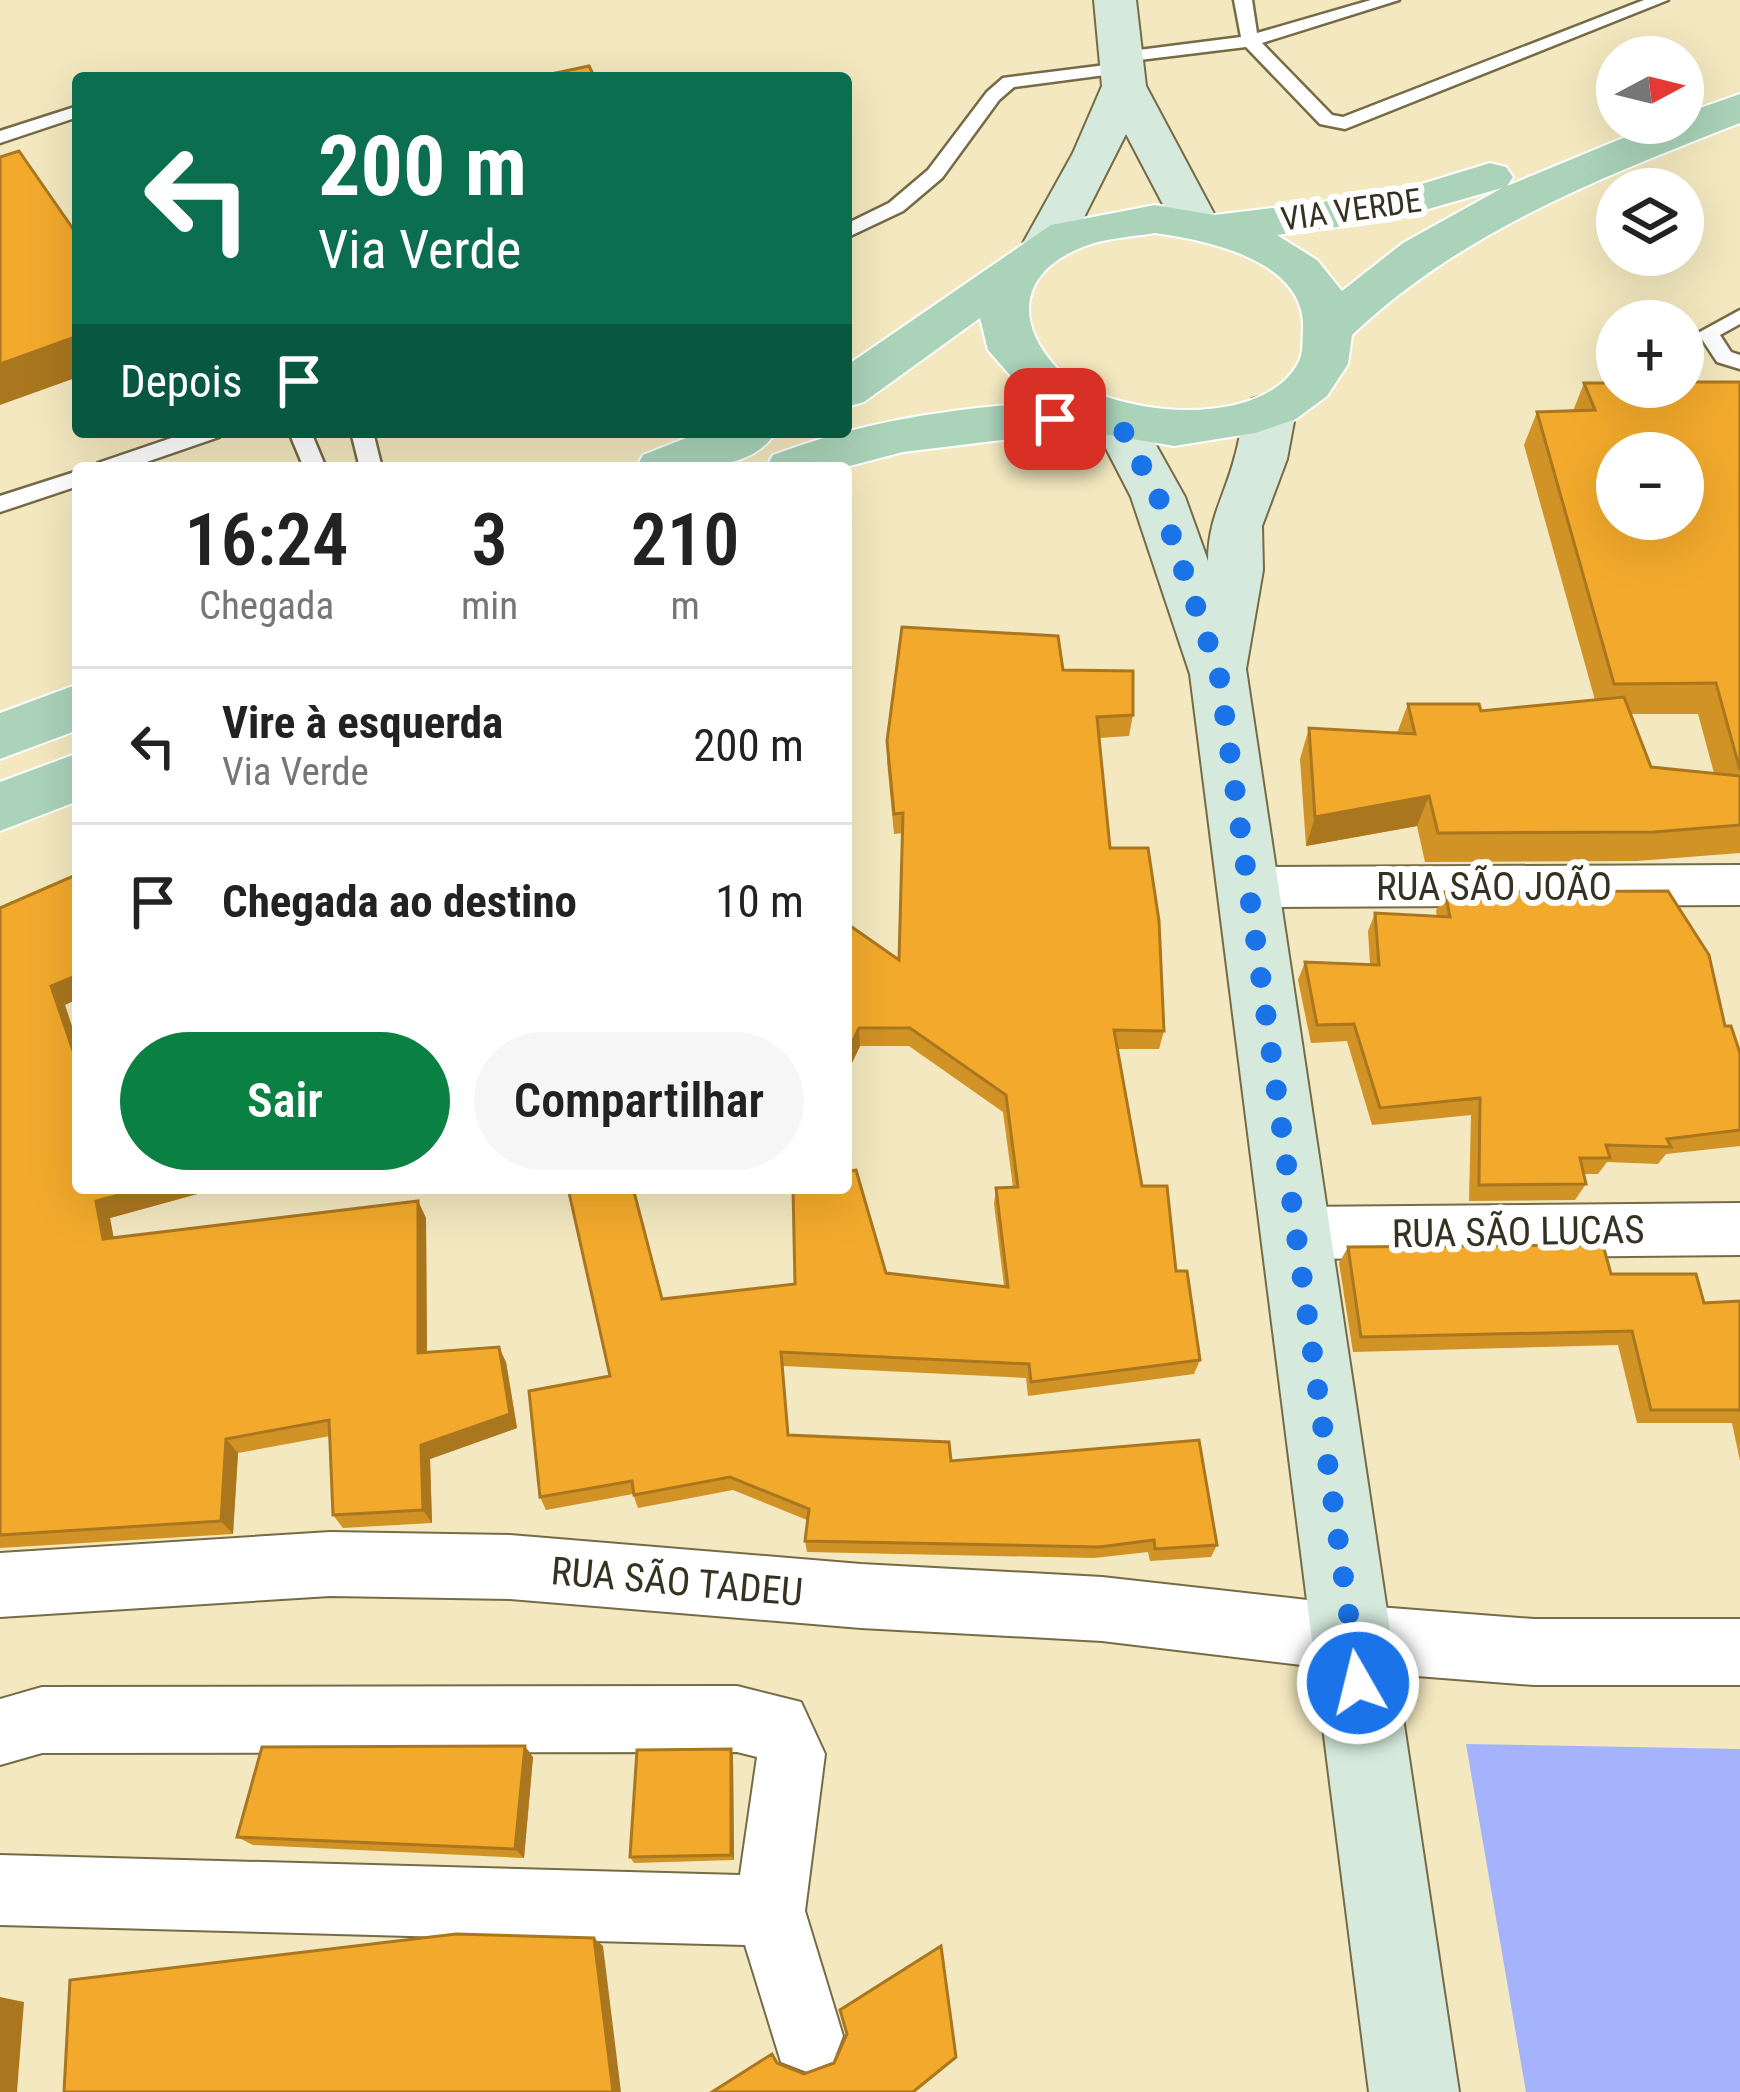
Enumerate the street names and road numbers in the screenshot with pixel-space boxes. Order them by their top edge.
street label: VIA VERDE [1278,180,1424,239]
street label: RUA SÃO JOÃO [1376,864,1612,910]
street label: RUA SÃO LUCAS [1391,1207,1645,1257]
street label: RUA SÃO TADEU [549,1548,805,1616]

